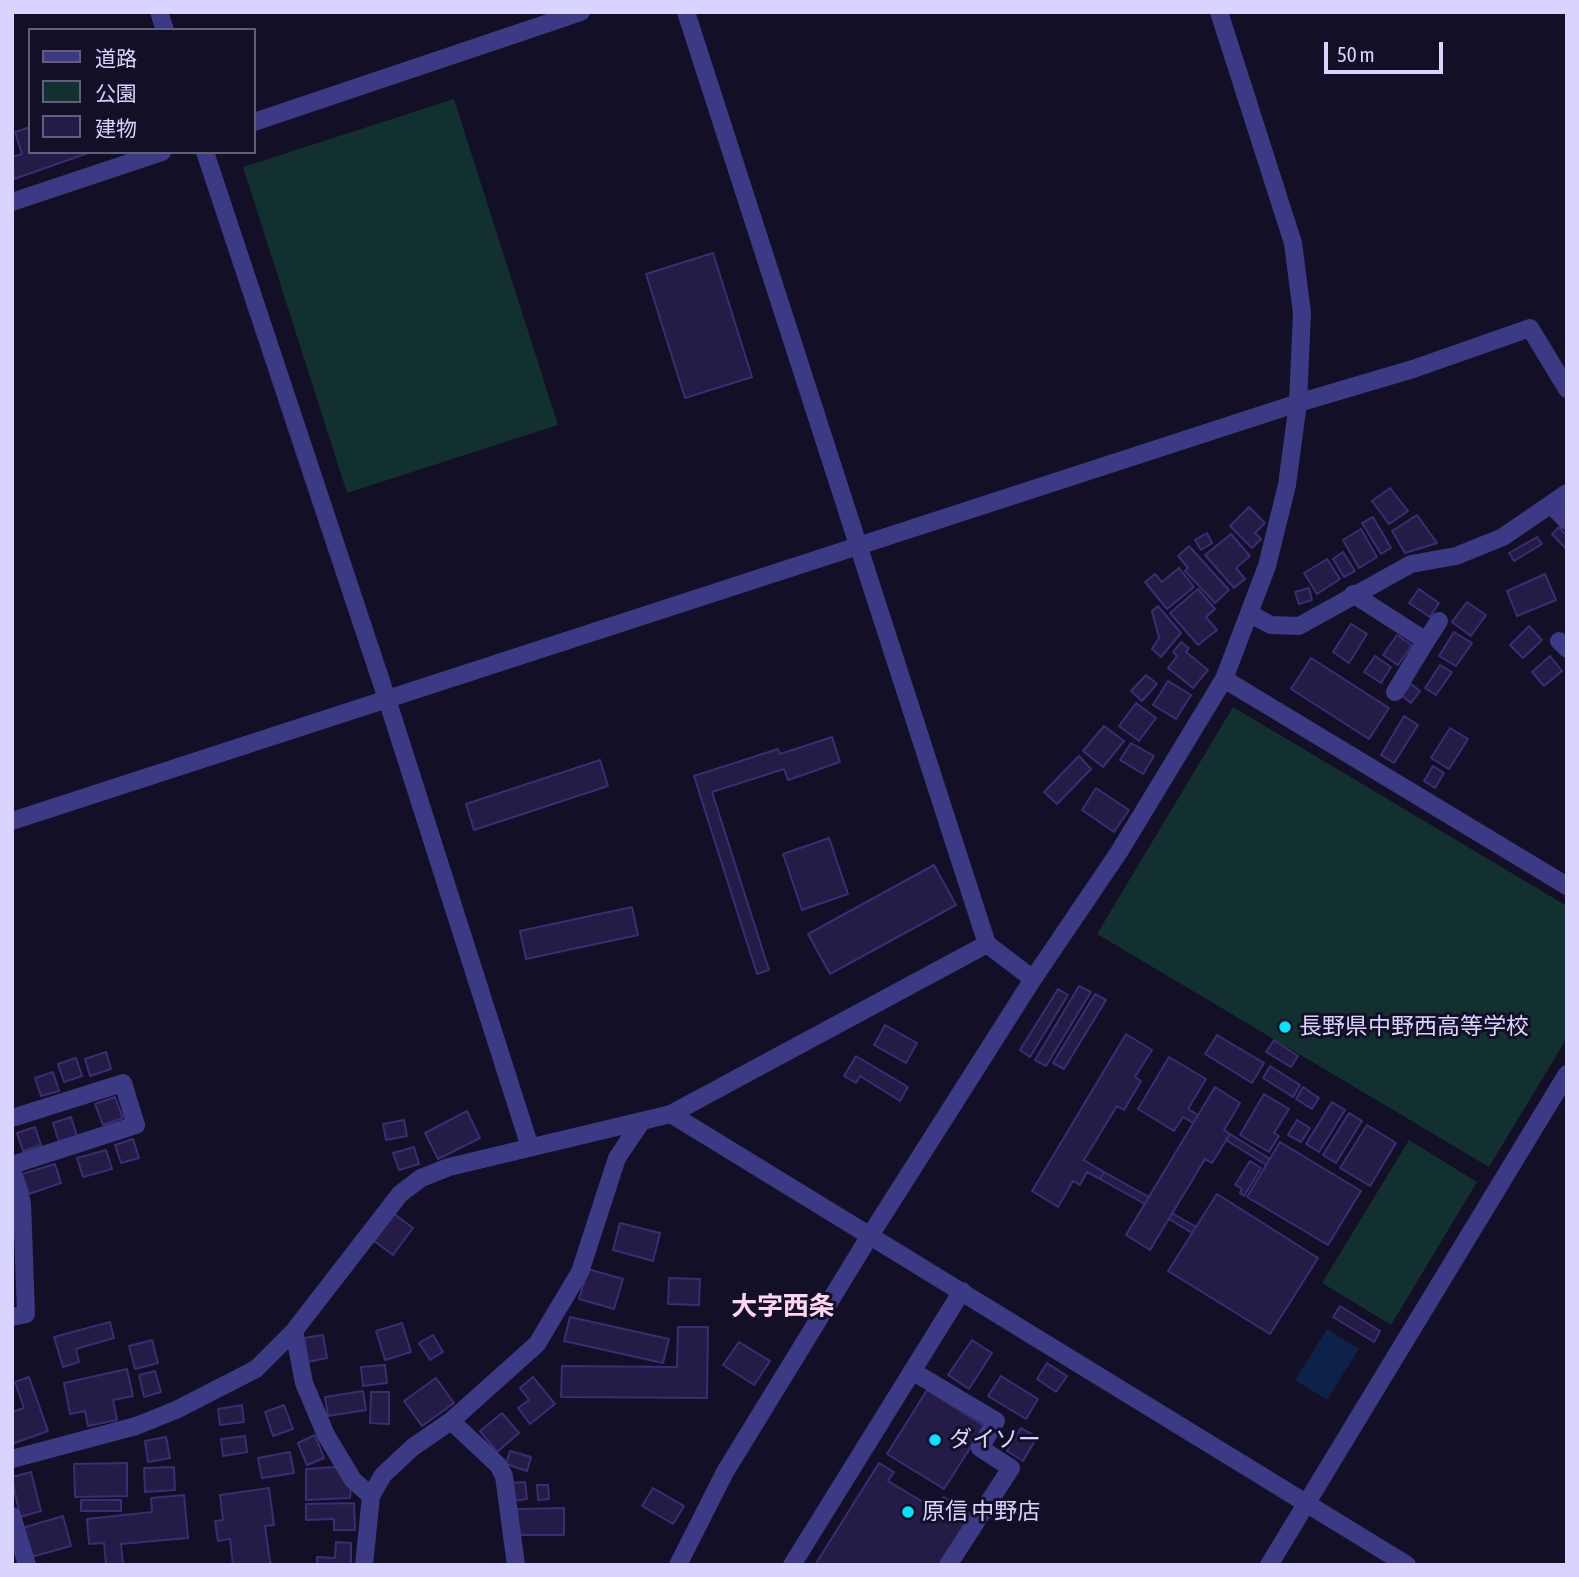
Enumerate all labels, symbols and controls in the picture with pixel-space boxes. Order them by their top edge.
legend [28,28,256,154]
scale bar [1327,28,1446,72]
text: 50 m [1337,42,1375,66]
text: 道路 [95,46,137,70]
text: 公園 [95,81,137,105]
text: 建物 [95,116,137,140]
place label: 長野県中野西高等学校 [1299,1013,1529,1041]
marker: 長野県中野西高等学校 [1277,1019,1293,1035]
district label: 大字西条 [731,1291,835,1323]
place label: ダイソー [949,1426,1041,1454]
marker: ダイソー [927,1432,943,1448]
place label: 原信 中野店 [922,1498,1040,1526]
marker: 原信 中野店 [900,1504,916,1520]

